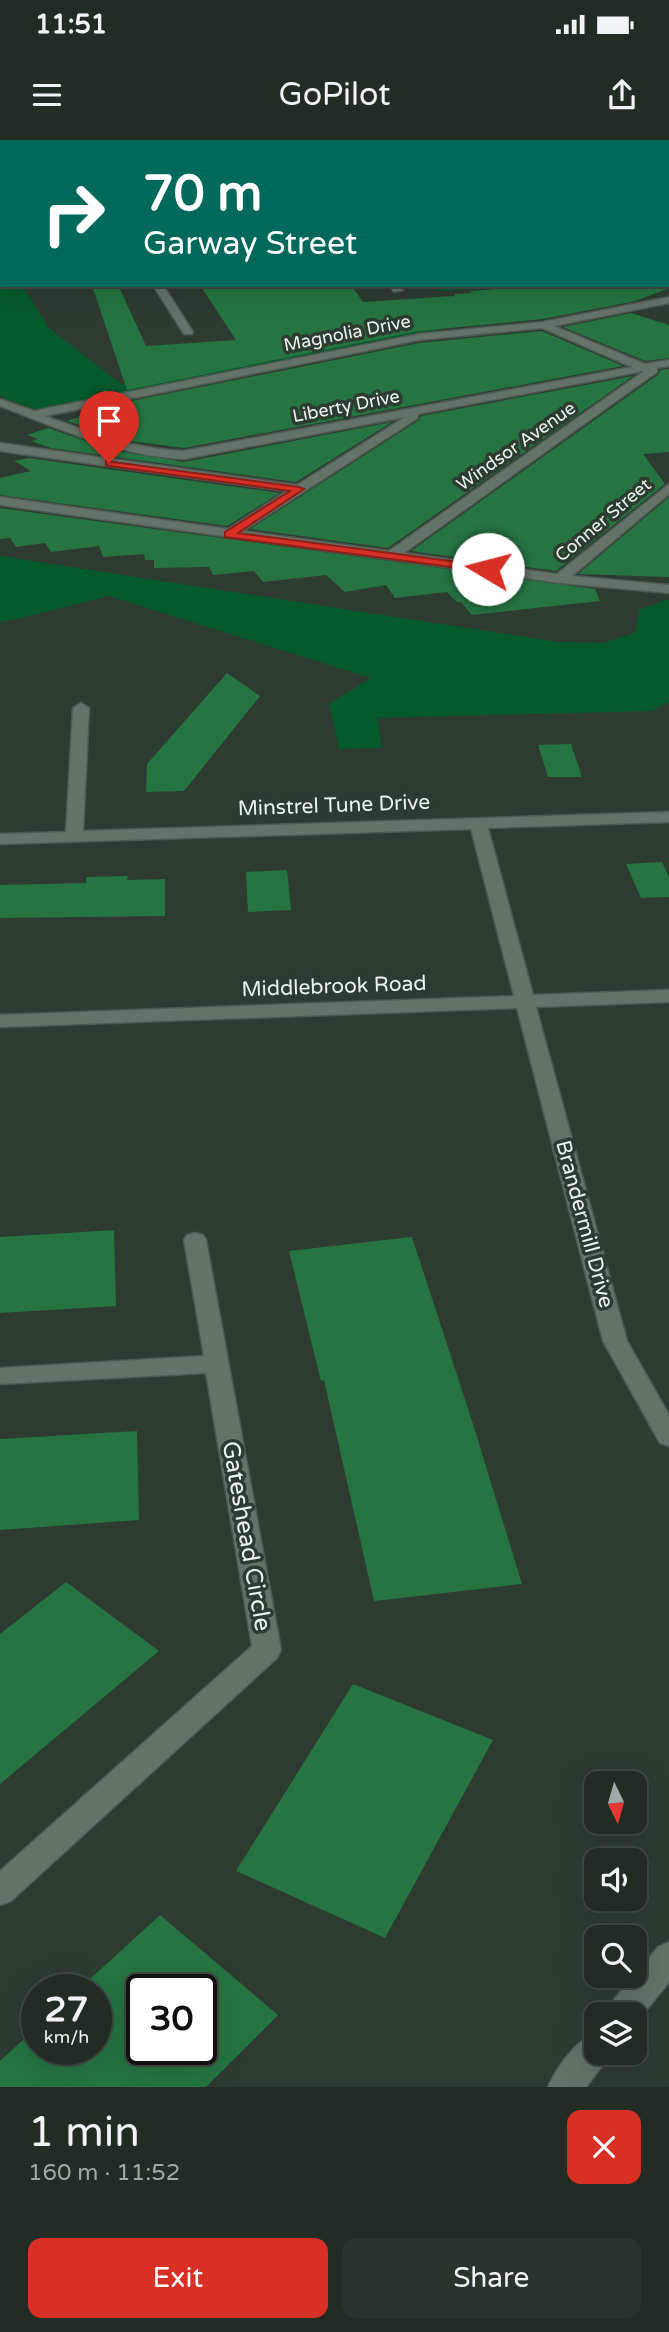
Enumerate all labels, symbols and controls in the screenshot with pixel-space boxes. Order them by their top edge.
text: 11:51 [35,9,107,40]
icon: menu [28,76,66,114]
text: GoPilot [279,76,390,114]
icon: share [603,76,641,114]
text: 70 m [143,165,262,224]
icon: right [28,168,119,259]
text: Garway Street [143,225,357,263]
street label: Magnolia Drive [282,310,412,356]
street label: Liberty Drive [291,385,401,427]
pin [79,391,139,463]
street label: Windsor Avenue [452,397,580,495]
icon: arrive [90,402,128,440]
street label: Conner Street [551,473,655,566]
position arrow [451,532,525,606]
street label: Minstrel Tune Drive [237,790,431,821]
street label: Middlebrook Road [241,971,427,1002]
street label: Brandermill Drive [550,1138,619,1311]
street label: Gateshead Circle [216,1439,277,1633]
north arrow [584,1771,648,1834]
map controls [584,1771,647,2065]
button: sound [584,1848,647,1911]
button: search [584,1925,647,1988]
speed limit sign: 30 [126,1974,217,2065]
text: 27 [45,1989,88,2031]
button: layers [584,2002,647,2065]
text: km/h [44,2026,89,2048]
text: 1 min [28,2107,140,2158]
button: close [567,2110,641,2184]
text: 160 m · 11:52 [28,2159,180,2187]
button: Exit [28,2238,328,2318]
button: Share [342,2238,641,2318]

